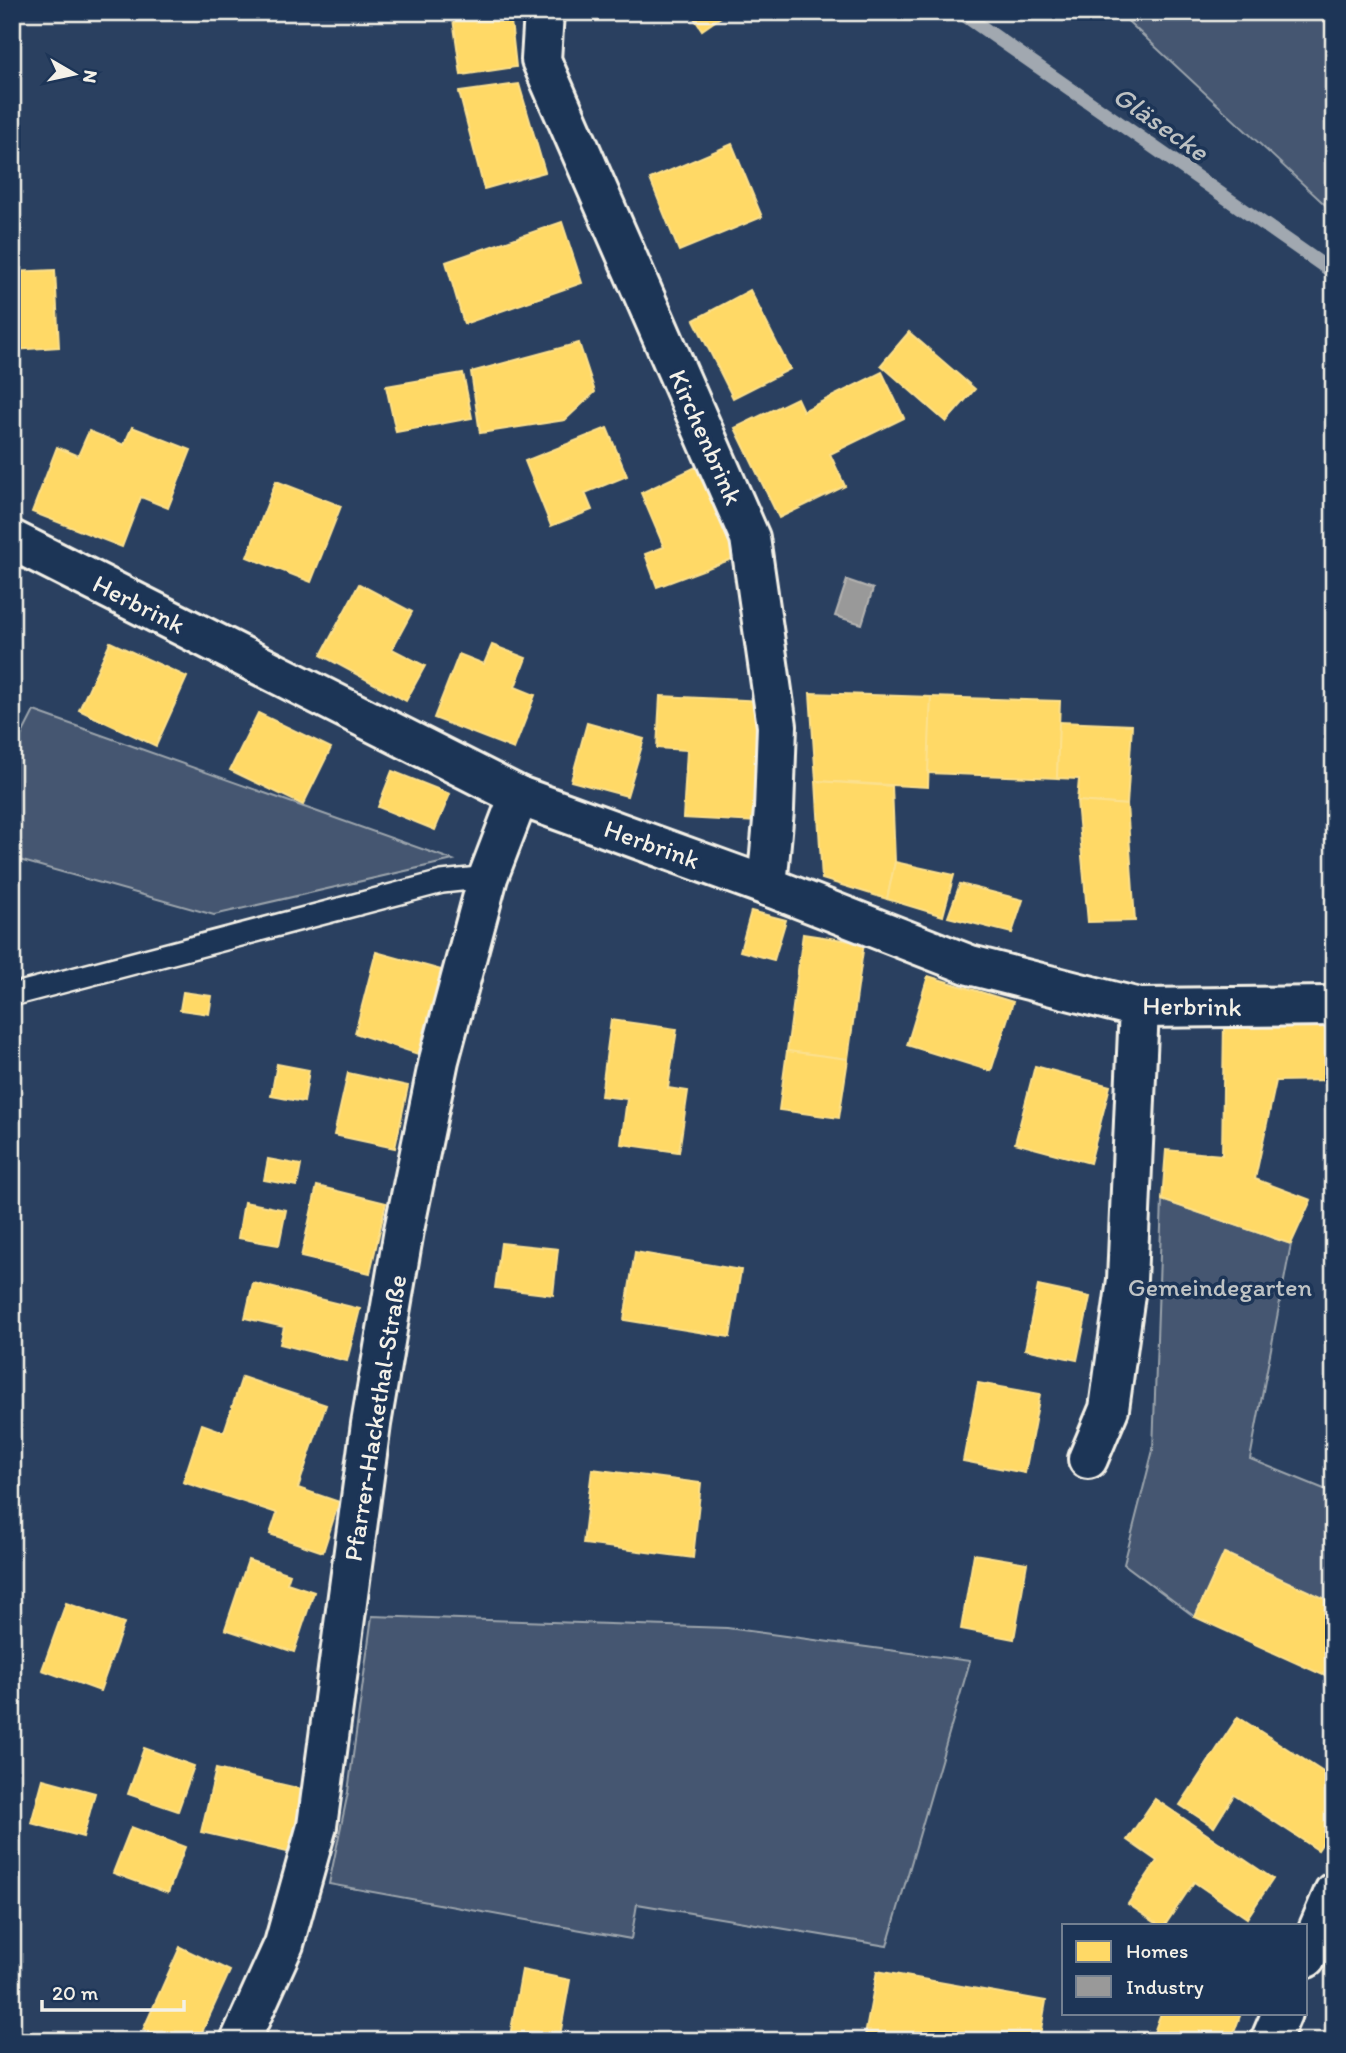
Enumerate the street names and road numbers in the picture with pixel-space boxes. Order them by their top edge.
street label: Kirchenbrink [662,364,750,510]
street label: Herbrink [88,567,190,641]
street label: Herbrink [600,812,704,876]
street label: Herbrink [1142,989,1242,1023]
street label: Pfarrer-Hackethal-Straße [337,1272,413,1564]

